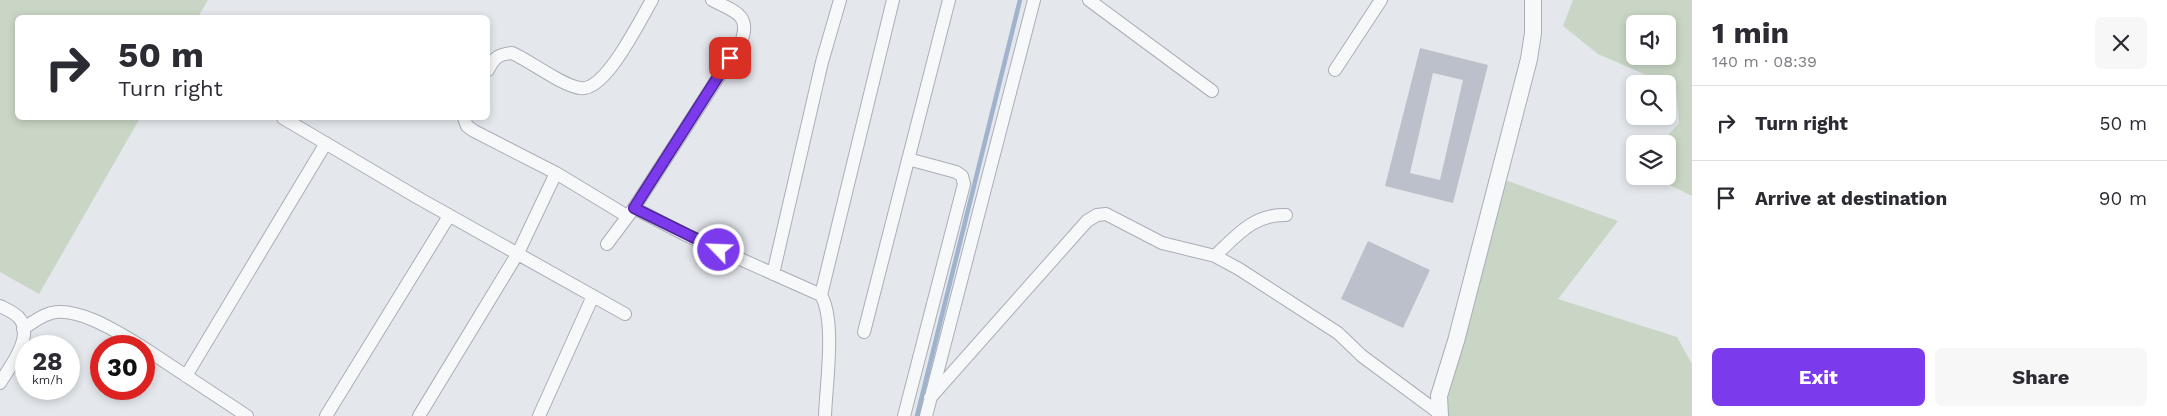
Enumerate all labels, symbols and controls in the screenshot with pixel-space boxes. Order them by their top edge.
map controls [1626,15,1676,185]
button: sound [1626,15,1676,65]
text: 1 min [1712,15,1789,50]
button: close [2095,17,2147,69]
text: 50 m [118,34,204,76]
icon: right [35,35,100,100]
pin [709,37,751,79]
icon: arrive [716,44,744,72]
text: 140 m · 08:39 [1712,52,1817,71]
button: search [1626,75,1676,125]
text: Turn right [118,76,223,101]
icon: right [1712,109,1740,137]
text: Turn right [1755,112,1848,135]
text: 50 m [2100,112,2147,135]
button: layers [1626,135,1676,185]
icon: arrive [1712,184,1740,212]
text: Arrive at destination [1755,187,1947,210]
text: 90 m [2099,187,2147,210]
position arrow [692,223,744,275]
speed limit sign: 30 [90,335,155,400]
text: 28 [32,347,63,376]
button: Exit [1712,348,1925,406]
button: Share [1935,348,2147,406]
text: km/h [32,373,63,387]

